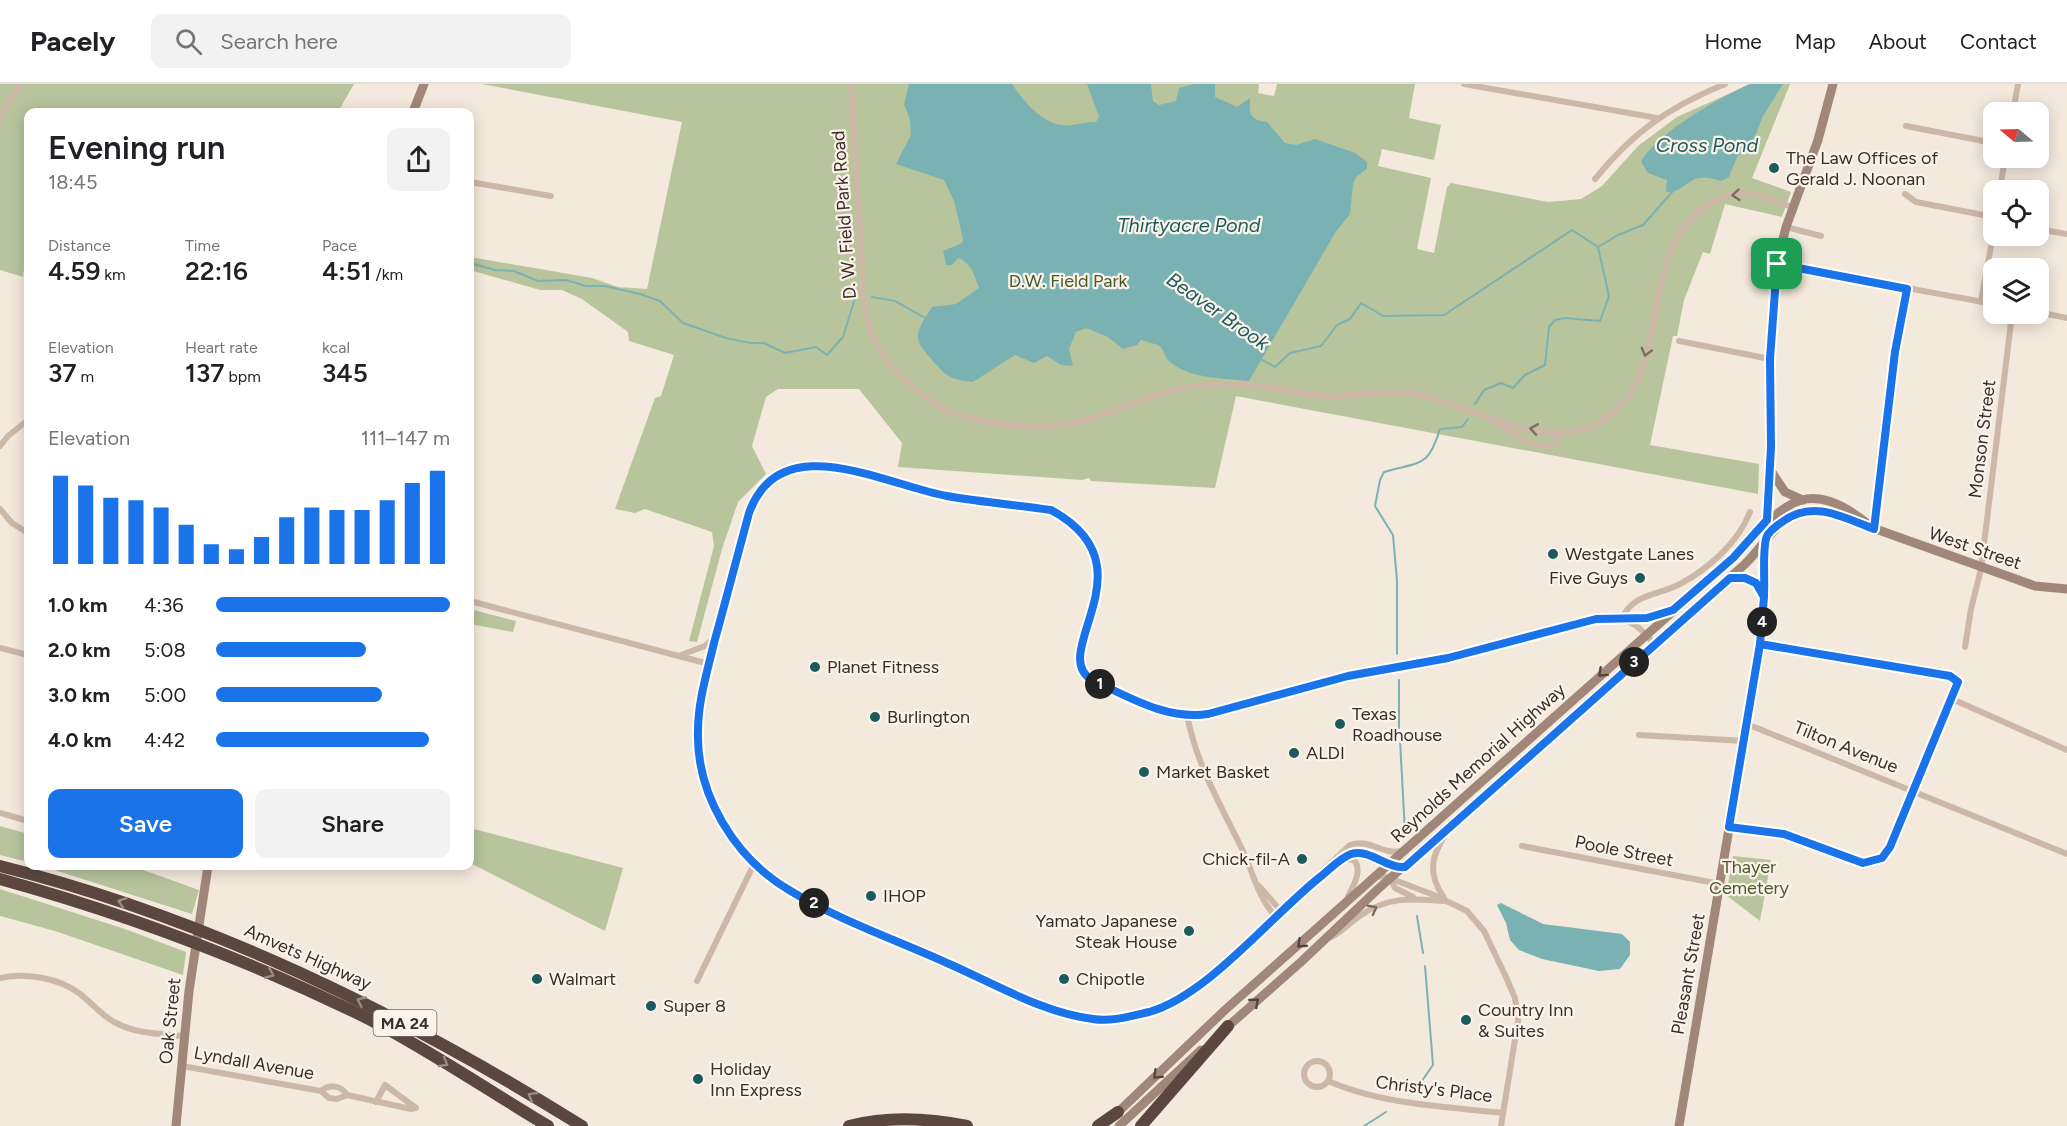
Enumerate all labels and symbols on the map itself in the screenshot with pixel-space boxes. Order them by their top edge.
north arrow [1983,102,2049,168]
street label: D. W. Field Park Road [827,130,861,300]
water label: Cross Pond [1656,133,1759,157]
place label: The Law Offices of Gerald J. Noonan [1786,147,1938,190]
marker: The Law Offices of Gerald J. Noonan [1767,161,1781,175]
one-way arrow [1731,188,1741,201]
water label: Thirtyacre Pond [1118,213,1261,237]
pin [1751,238,1802,289]
water label: Beaver Brook [1162,267,1275,356]
park label: D.W. Field Park [1009,270,1128,292]
one-way arrow [1640,347,1653,357]
street label: Monson Street [1964,378,2000,500]
one-way arrow [1530,423,1540,436]
street label: West Street [1926,522,2024,574]
place label: Westgate Lanes [1565,543,1694,565]
marker: Westgate Lanes [1546,547,1560,561]
place label: Five Guys [1549,567,1628,589]
marker: Five Guys [1633,571,1647,585]
pin: 4 [1747,607,1777,637]
pin: 3 [1619,647,1649,677]
place label: Planet Fitness [827,656,939,678]
marker: Planet Fitness [808,660,822,674]
one-way arrow [1598,666,1609,677]
pin: 1 [1085,669,1115,699]
street label: Reynolds Memorial Highway [1386,678,1570,847]
place label: Texas Roadhouse [1352,703,1442,746]
place label: Burlington [887,706,970,728]
marker: Burlington [868,710,882,724]
street label: Tilton Avenue [1791,716,1902,778]
marker: Texas Roadhouse [1333,717,1347,731]
place label: ALDI [1306,742,1345,764]
marker: ALDI [1287,746,1301,760]
place label: Market Basket [1156,761,1270,783]
marker: Market Basket [1137,765,1151,779]
street label: Poole Street [1573,831,1675,871]
place label: Chick-fil-A [1202,848,1290,870]
marker: Chick-fil-A [1295,852,1309,866]
park label: Thayer Cemetery [1709,856,1790,899]
place label: IHOP [883,885,926,907]
pin: 2 [799,888,829,918]
marker: IHOP [864,889,878,903]
one-way arrow [117,896,128,909]
one-way arrow [1367,904,1378,916]
place label: Yamato Japanese Steak House [1036,910,1177,953]
street label: Pleasant Street [1667,912,1710,1036]
street label: Amvets Highway [241,919,375,995]
marker: Yamato Japanese Steak House [1182,924,1196,938]
one-way arrow [1297,937,1308,948]
one-way arrow [264,967,275,979]
place label: Walmart [549,968,616,990]
place label: Chipotle [1076,968,1145,990]
marker: Walmart [530,972,544,986]
marker: Chipotle [1057,972,1071,986]
street label: Oak Street [155,977,185,1065]
place label: Super 8 [663,995,726,1017]
one-way arrow [357,996,368,1008]
one-way arrow [1249,998,1259,1009]
marker: Super 8 [644,999,658,1013]
place label: Country Inn & Suites [1478,999,1573,1042]
road number: MA 24 [374,1010,436,1036]
marker: Country Inn & Suites [1459,1013,1473,1027]
street label: Lyndall Avenue [192,1042,316,1084]
one-way arrow [438,1055,448,1067]
place label: Holiday Inn Express [710,1058,802,1101]
one-way arrow [1153,1068,1163,1079]
street label: Christy's Place [1374,1071,1494,1107]
marker: Holiday Inn Express [691,1072,705,1086]
one-way arrow [528,1091,538,1103]

